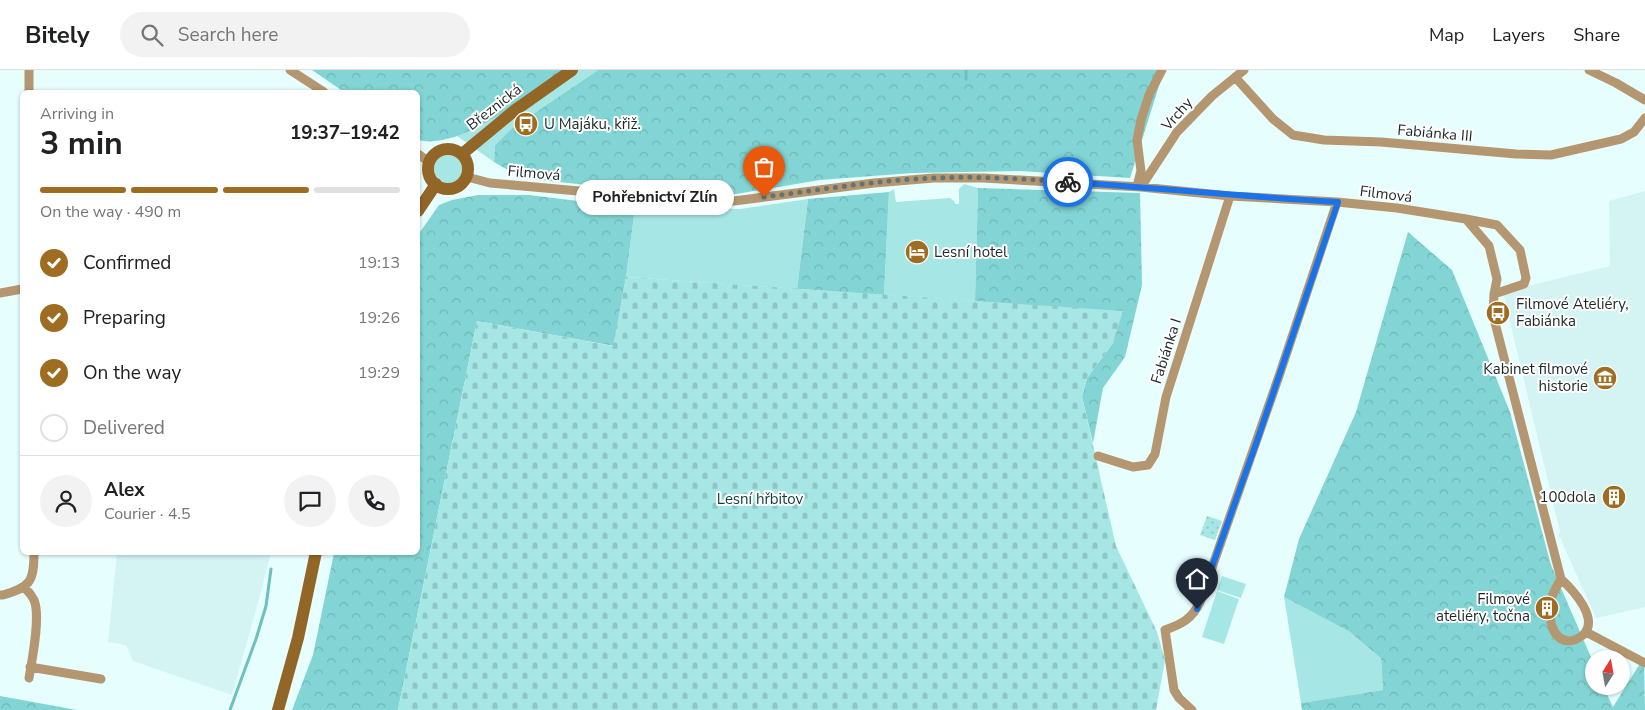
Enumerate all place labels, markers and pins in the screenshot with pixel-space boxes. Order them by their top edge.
bus stop icon: U Majáku, křiž. [513,111,539,137]
place label: U Majáku, křiž. [544,114,641,134]
pin [743,146,785,197]
callout: Pohřebnictví Zlín [576,180,734,214]
hotel icon: Lesní hotel [904,239,930,265]
place label: Lesní hotel [934,242,1008,262]
place label: Filmové Ateliéry, Fabiánka [1516,294,1629,331]
bus stop icon: Filmové Ateliéry, Fabiánka [1485,300,1511,326]
place label: Kabinet filmové historie [1483,359,1588,396]
museum icon: Kabinet filmové historie [1592,365,1618,391]
building icon: 100dola [1601,484,1627,510]
place label: 100dola [1540,487,1596,507]
pin [1176,558,1218,609]
place label: Filmové ateliéry, točna [1436,589,1530,626]
building icon: Filmové ateliéry, točna [1534,595,1560,621]

